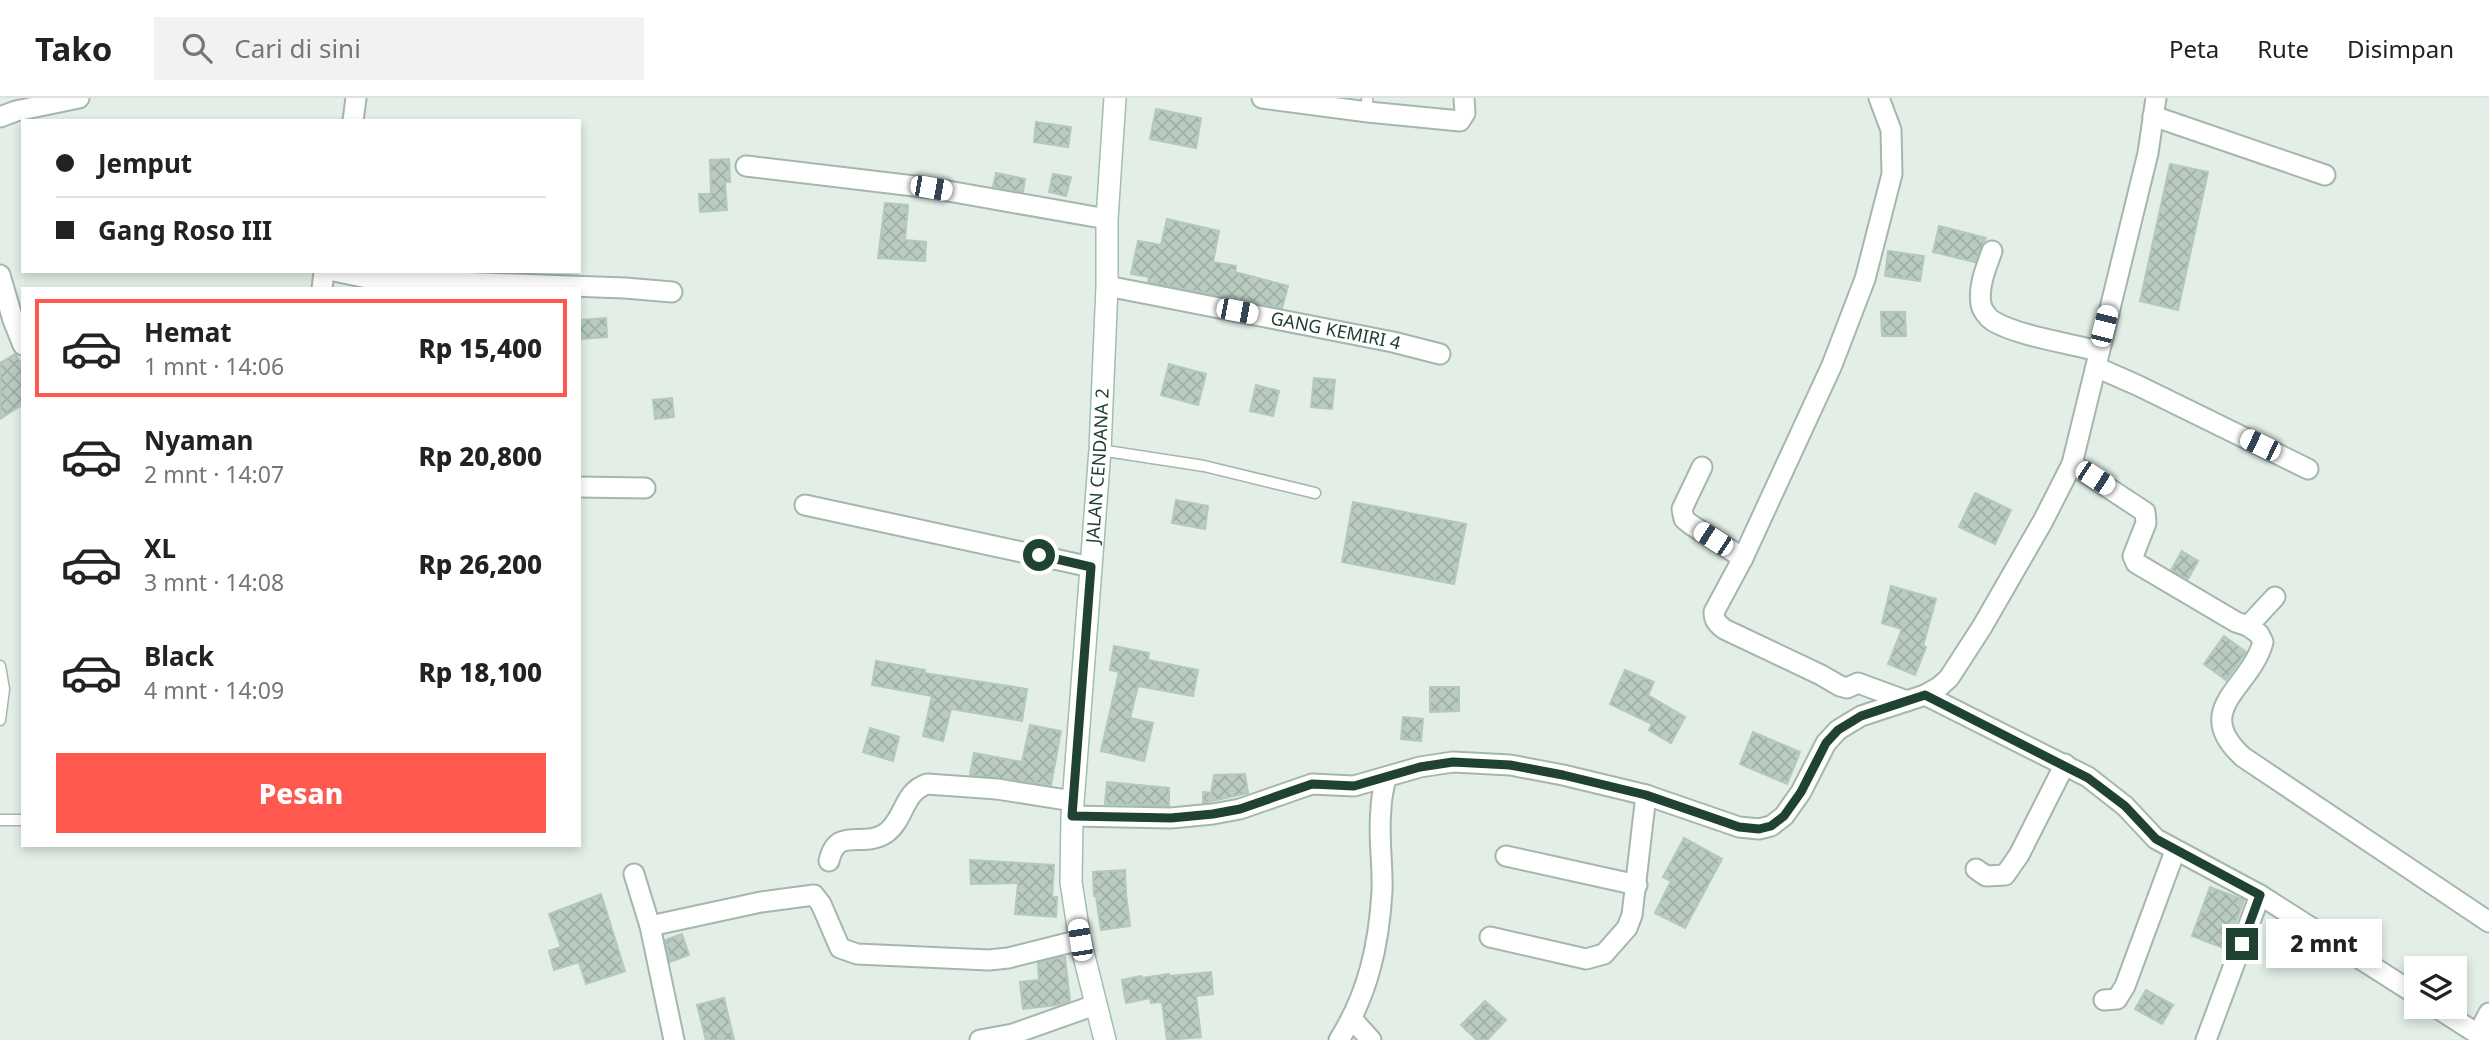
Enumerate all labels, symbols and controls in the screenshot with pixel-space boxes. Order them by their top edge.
search box [154,17,644,80]
text: Tako [35,26,112,71]
icon: search [178,29,216,67]
text: Cari di sini [234,30,361,66]
text: Peta [2169,32,2219,65]
text: Rute [2257,32,2309,65]
text: Disimpan [2347,32,2454,65]
text: Jemput [98,145,192,181]
car [909,174,954,202]
text: Gang Roso III [98,212,272,248]
car [1215,297,1260,325]
car [2089,303,2120,349]
street label: GANG KEMIRI 4 [1269,305,1404,355]
text: Hemat [144,314,232,350]
icon: car [60,317,123,380]
text: Rp 15,400 [419,330,542,366]
text: 1 mnt · 14:06 [144,350,284,382]
street label: JALAN CENDANA 2 [1080,388,1114,546]
text: Nyaman [144,422,253,458]
icon: car [60,425,123,488]
car [2237,426,2284,464]
text: Rp 20,800 [419,438,542,474]
text: 2 mnt · 14:07 [144,458,284,490]
car [2072,458,2119,498]
car [1690,519,1737,559]
text: XL [144,530,176,566]
icon: car [60,533,123,596]
route start [1023,539,1055,571]
text: Rp 26,200 [419,546,542,582]
text: 3 mnt · 14:08 [144,566,284,598]
text: Black [144,638,214,674]
icon: car [60,641,123,704]
text: Rp 18,100 [419,654,542,690]
text: 4 mnt · 14:09 [144,674,284,706]
button: Pesan [56,753,546,833]
car [1067,918,1094,962]
callout: 2 mnt [2266,920,2382,968]
text: 2 mnt [2290,927,2358,959]
route end [2226,928,2258,960]
map controls [2404,956,2467,1019]
button: layers [2404,956,2467,1019]

